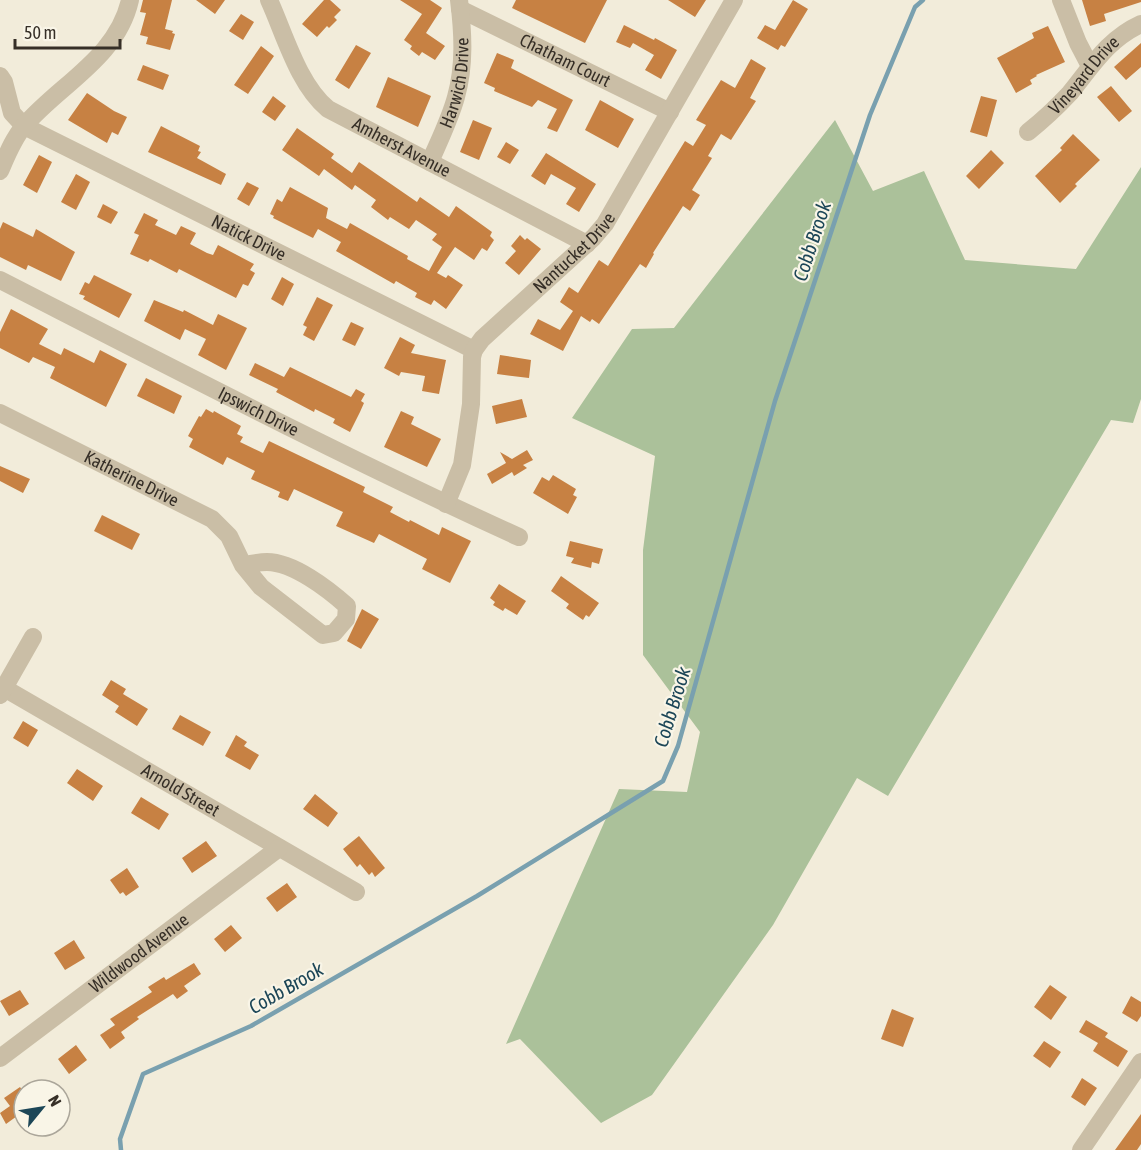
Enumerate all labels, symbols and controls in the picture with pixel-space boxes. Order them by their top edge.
scale bar [15,12,120,50]
text: 50 m [24,22,56,43]
street label: Chatham Court [516,29,614,91]
street label: Vineyard Drive [1044,31,1123,118]
street label: Harwich Drive [435,37,472,131]
street label: Amherst Avenue [349,113,454,181]
water label: Cobb Brook [788,198,835,284]
street label: Nantucket Drive [529,209,619,297]
street label: Natick Drive [208,210,290,265]
street label: Ipswich Drive [215,382,302,440]
street label: Katherine Drive [81,446,182,511]
water label: Cobb Brook [648,664,695,750]
street label: Arnold Street [138,759,223,821]
street label: Wildwood Avenue [85,909,192,997]
water label: Cobb Brook [244,957,327,1018]
north arrow [12,1078,72,1138]
text: N [45,1092,65,1109]

